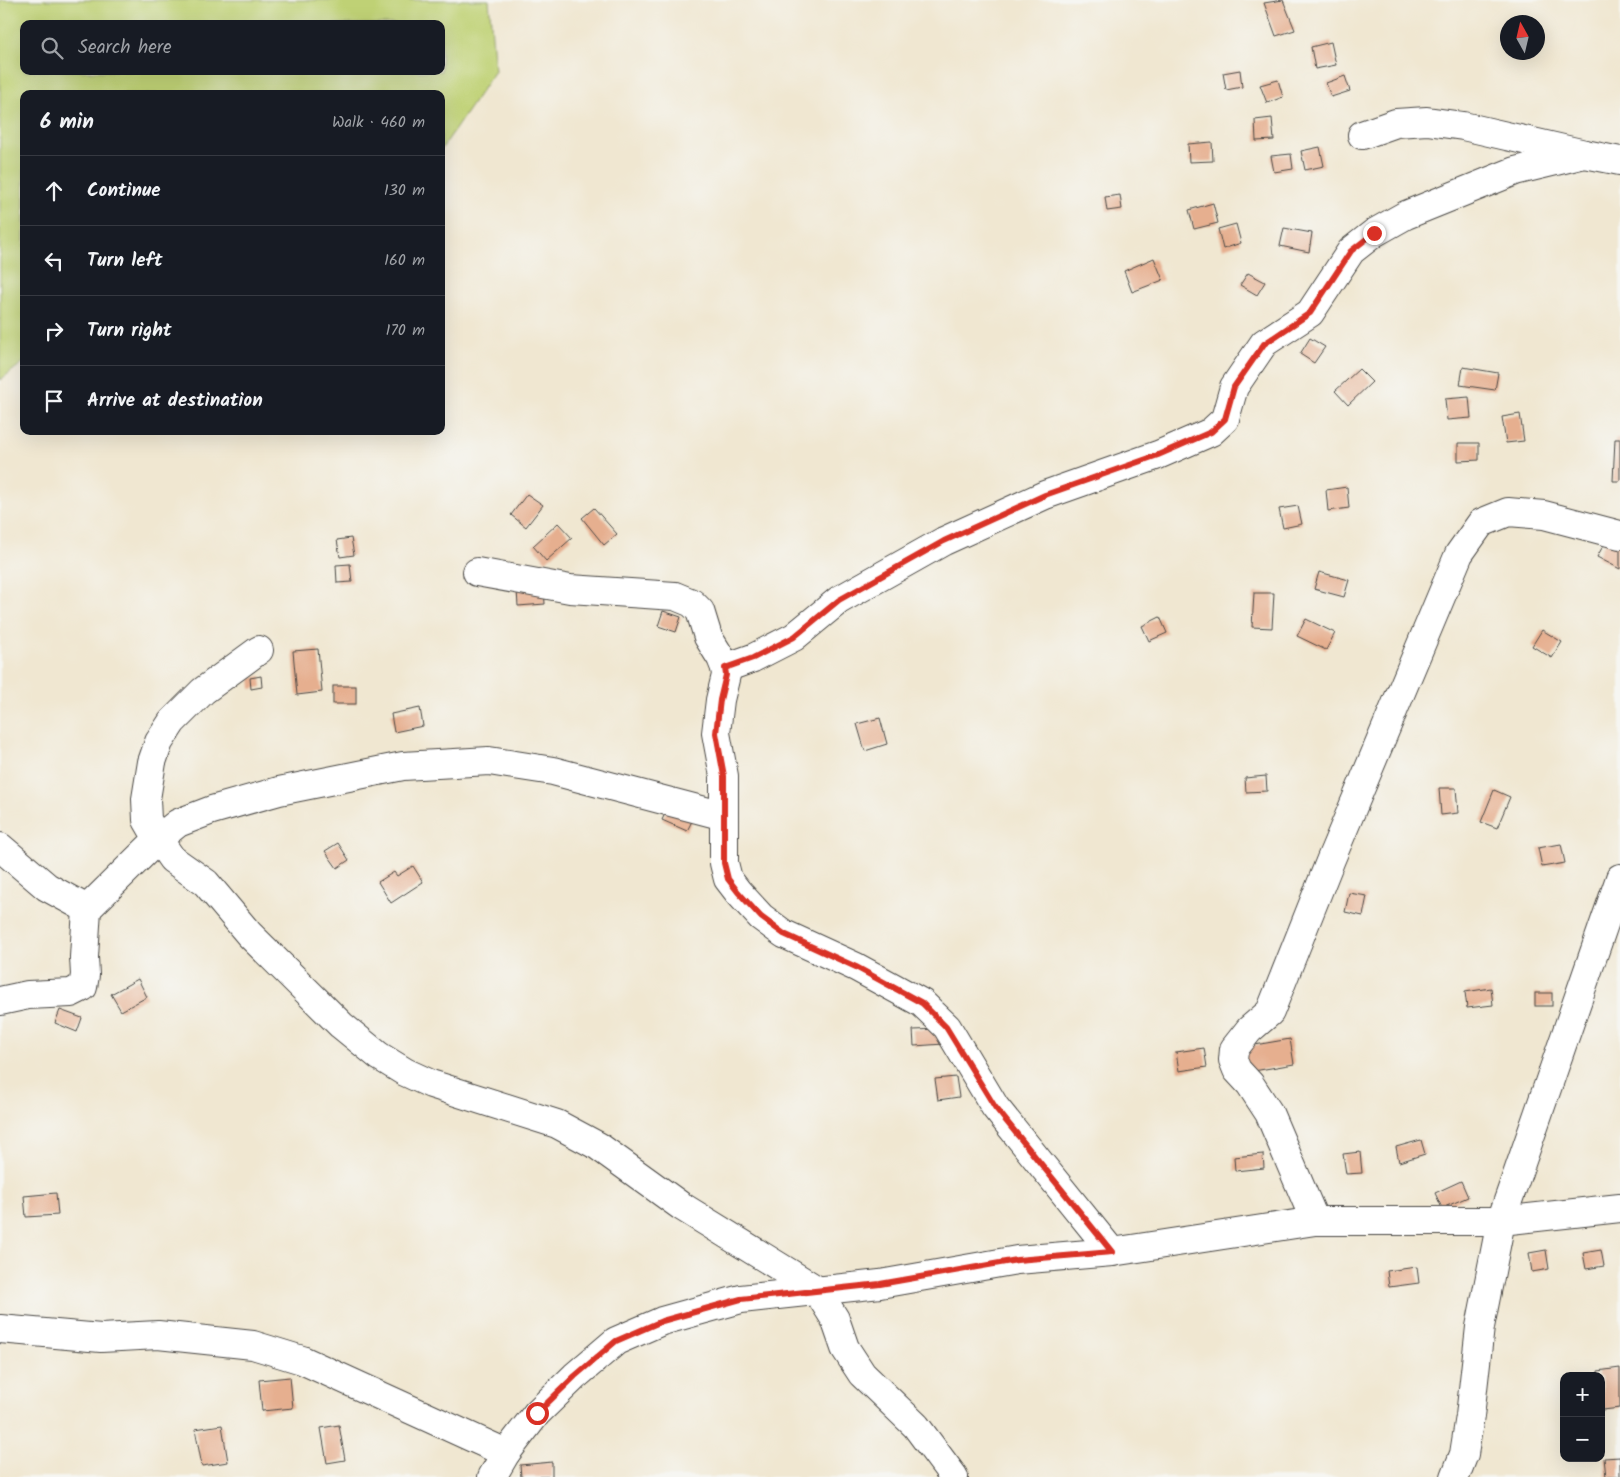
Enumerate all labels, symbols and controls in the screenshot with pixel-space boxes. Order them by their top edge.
north arrow [1500,15,1545,60]
search box [20,20,445,75]
text: Search here [78,33,172,63]
icon: search [38,34,66,62]
text: 6 min [40,106,94,139]
text: Walk · 460 m [332,110,425,135]
text: Continue [87,176,160,206]
icon: ahead [40,177,68,205]
text: 130 m [384,178,425,203]
route end [1363,222,1386,245]
text: Turn left [87,246,162,276]
icon: left [40,247,68,275]
text: 160 m [384,248,425,273]
text: Turn right [87,316,172,346]
icon: right [40,317,68,345]
text: 170 m [385,318,425,343]
text: Arrive at destination [87,386,263,416]
icon: arrive [40,387,68,415]
map controls [1560,1372,1605,1462]
button: + [1560,1372,1605,1417]
route start [526,1402,549,1425]
button: − [1560,1417,1605,1462]

